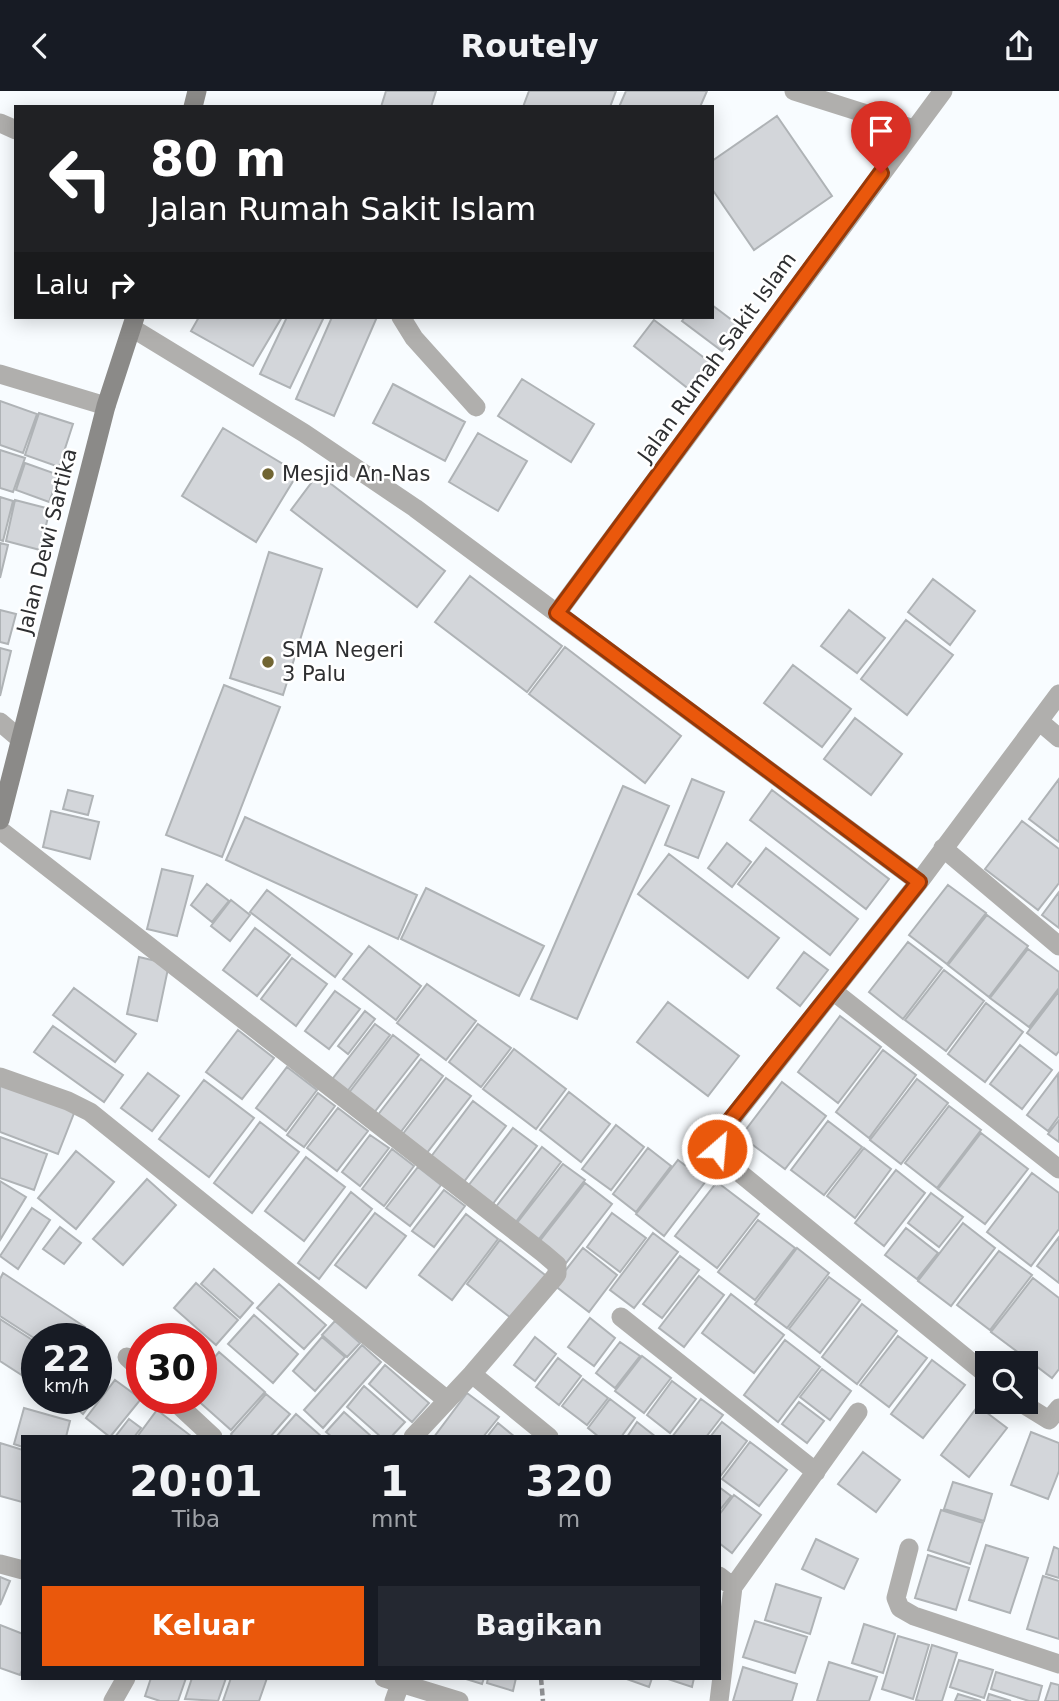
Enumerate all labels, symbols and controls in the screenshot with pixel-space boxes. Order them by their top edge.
icon: back [21,27,59,65]
text: Routely [460,27,599,65]
icon: share [1000,27,1038,65]
pin [851,101,911,173]
icon: arrive [862,112,900,150]
text: 80 m [150,131,286,188]
icon: left [35,133,126,224]
text: Jalan Rumah Sakit Islam [150,190,536,228]
street label: Jalan Rumah Sakit Islam [632,247,801,468]
icon: right [103,266,141,304]
text: Lalu [35,270,89,300]
street label: Jalan Dewi Sartika [12,446,82,638]
place label: Mesjid An-Nas [282,462,430,486]
marker: Mesjid An-Nas [260,466,276,482]
place label: SMA Negeri 3 Palu [282,638,404,686]
marker: SMA Negeri 3 Palu [260,654,276,670]
position arrow [680,1112,754,1186]
speed limit sign: 30 [126,1323,217,1414]
text: 22 [42,1339,91,1379]
map controls [975,1351,1038,1414]
button: search [975,1351,1038,1414]
text: km/h [44,1375,89,1396]
text: 20:01 [129,1457,263,1506]
text: 1 [379,1457,409,1506]
text: 320 [525,1457,613,1506]
text: Tiba [172,1506,220,1532]
text: mnt [371,1506,417,1532]
text: m [558,1506,580,1532]
button: Keluar [42,1586,364,1666]
button: Bagikan [378,1586,700,1666]

